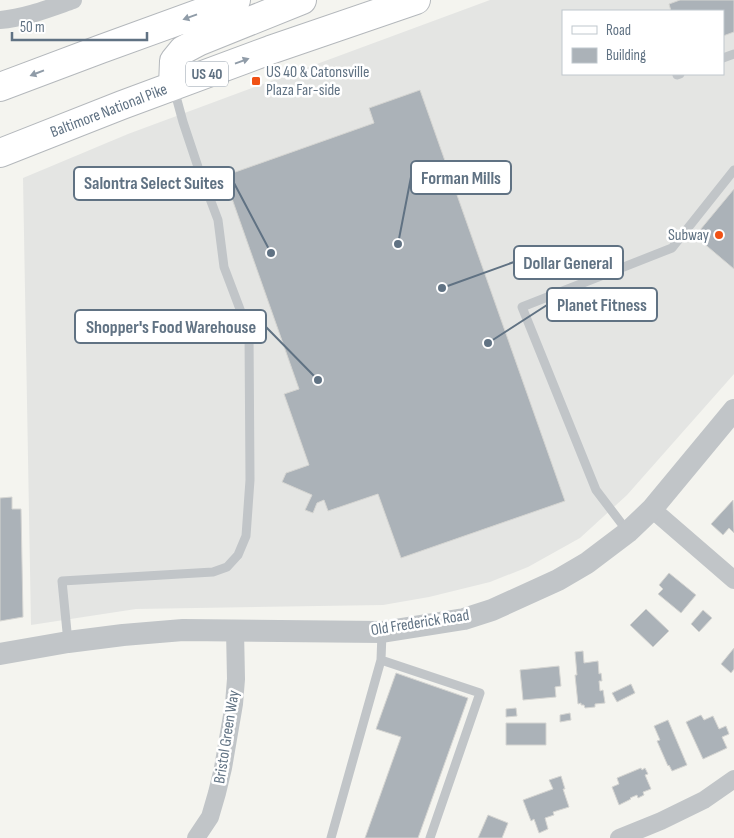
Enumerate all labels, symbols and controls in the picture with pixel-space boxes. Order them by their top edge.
scale bar [12,10,148,42]
legend [562,10,724,75]
one-way arrow [182,14,197,21]
text: 50 m [20,18,45,37]
text: Road [606,21,631,40]
text: Building [606,46,646,65]
one-way arrow [235,57,250,65]
road number: US 40 [186,62,228,86]
place label: US 40 & Catonsville Plaza Far-side [266,63,369,100]
one-way arrow [29,69,44,77]
marker: US 40 & Catonsville Plaza Far-side [250,75,262,87]
street label: Baltimore National Pike [48,80,170,142]
callout: Forman Mills [411,161,511,194]
callout: Salontra Select Suites [74,167,234,200]
text: Forman Mills [421,168,501,189]
text: Salontra Select Suites [84,173,224,194]
place label: Subway [668,226,709,245]
marker: Subway [713,229,725,241]
callout: Dollar General [514,246,623,279]
text: Dollar General [523,253,613,274]
callout: Planet Fitness [547,288,657,321]
text: Planet Fitness [557,295,647,316]
callout: Shopper's Food Warehouse [75,310,266,343]
text: Shopper's Food Warehouse [86,317,256,338]
street label: Old Frederick Road [369,606,471,640]
street label: Bristol Green Way [210,689,244,785]

